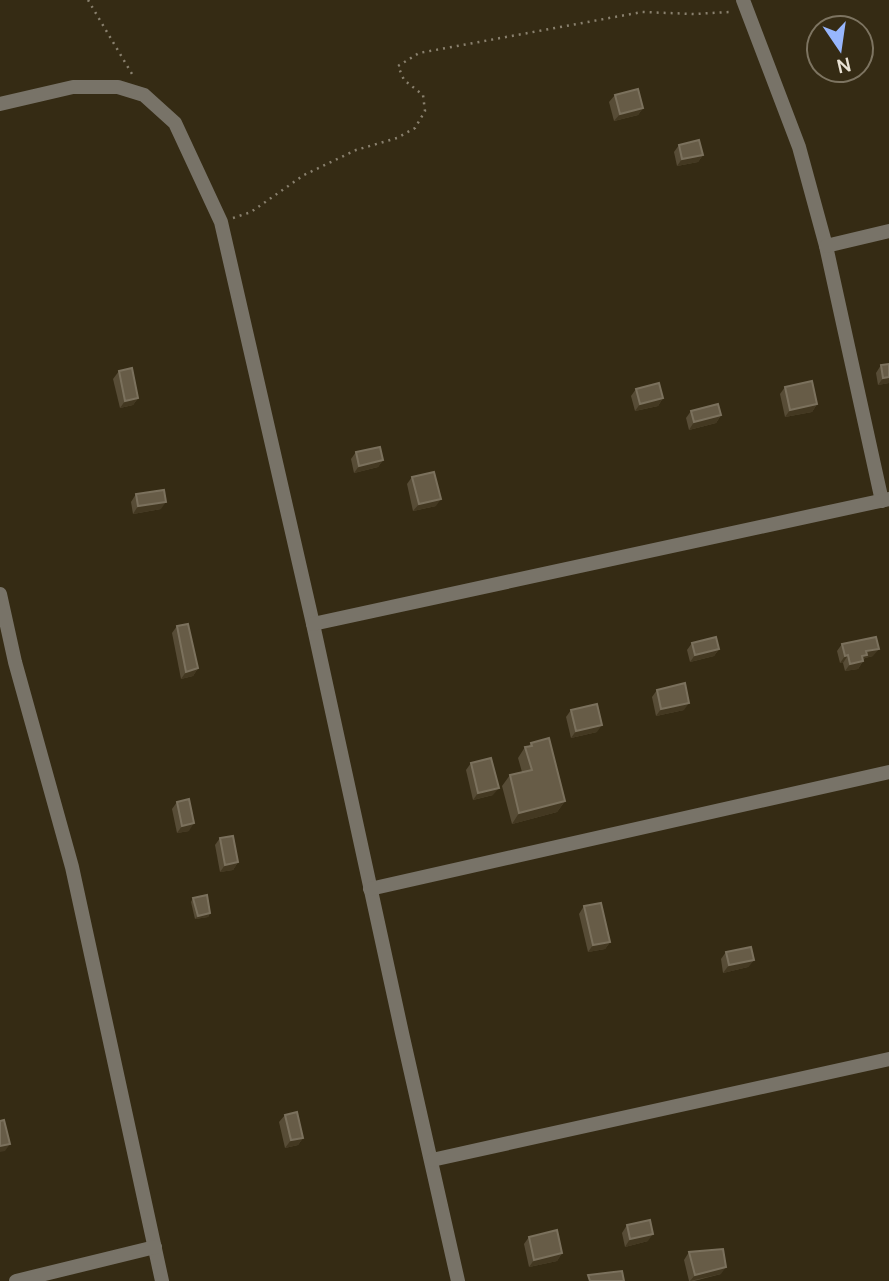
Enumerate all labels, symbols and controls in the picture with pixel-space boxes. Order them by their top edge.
north arrow [805,14,875,84]
text: N [834,51,853,80]

